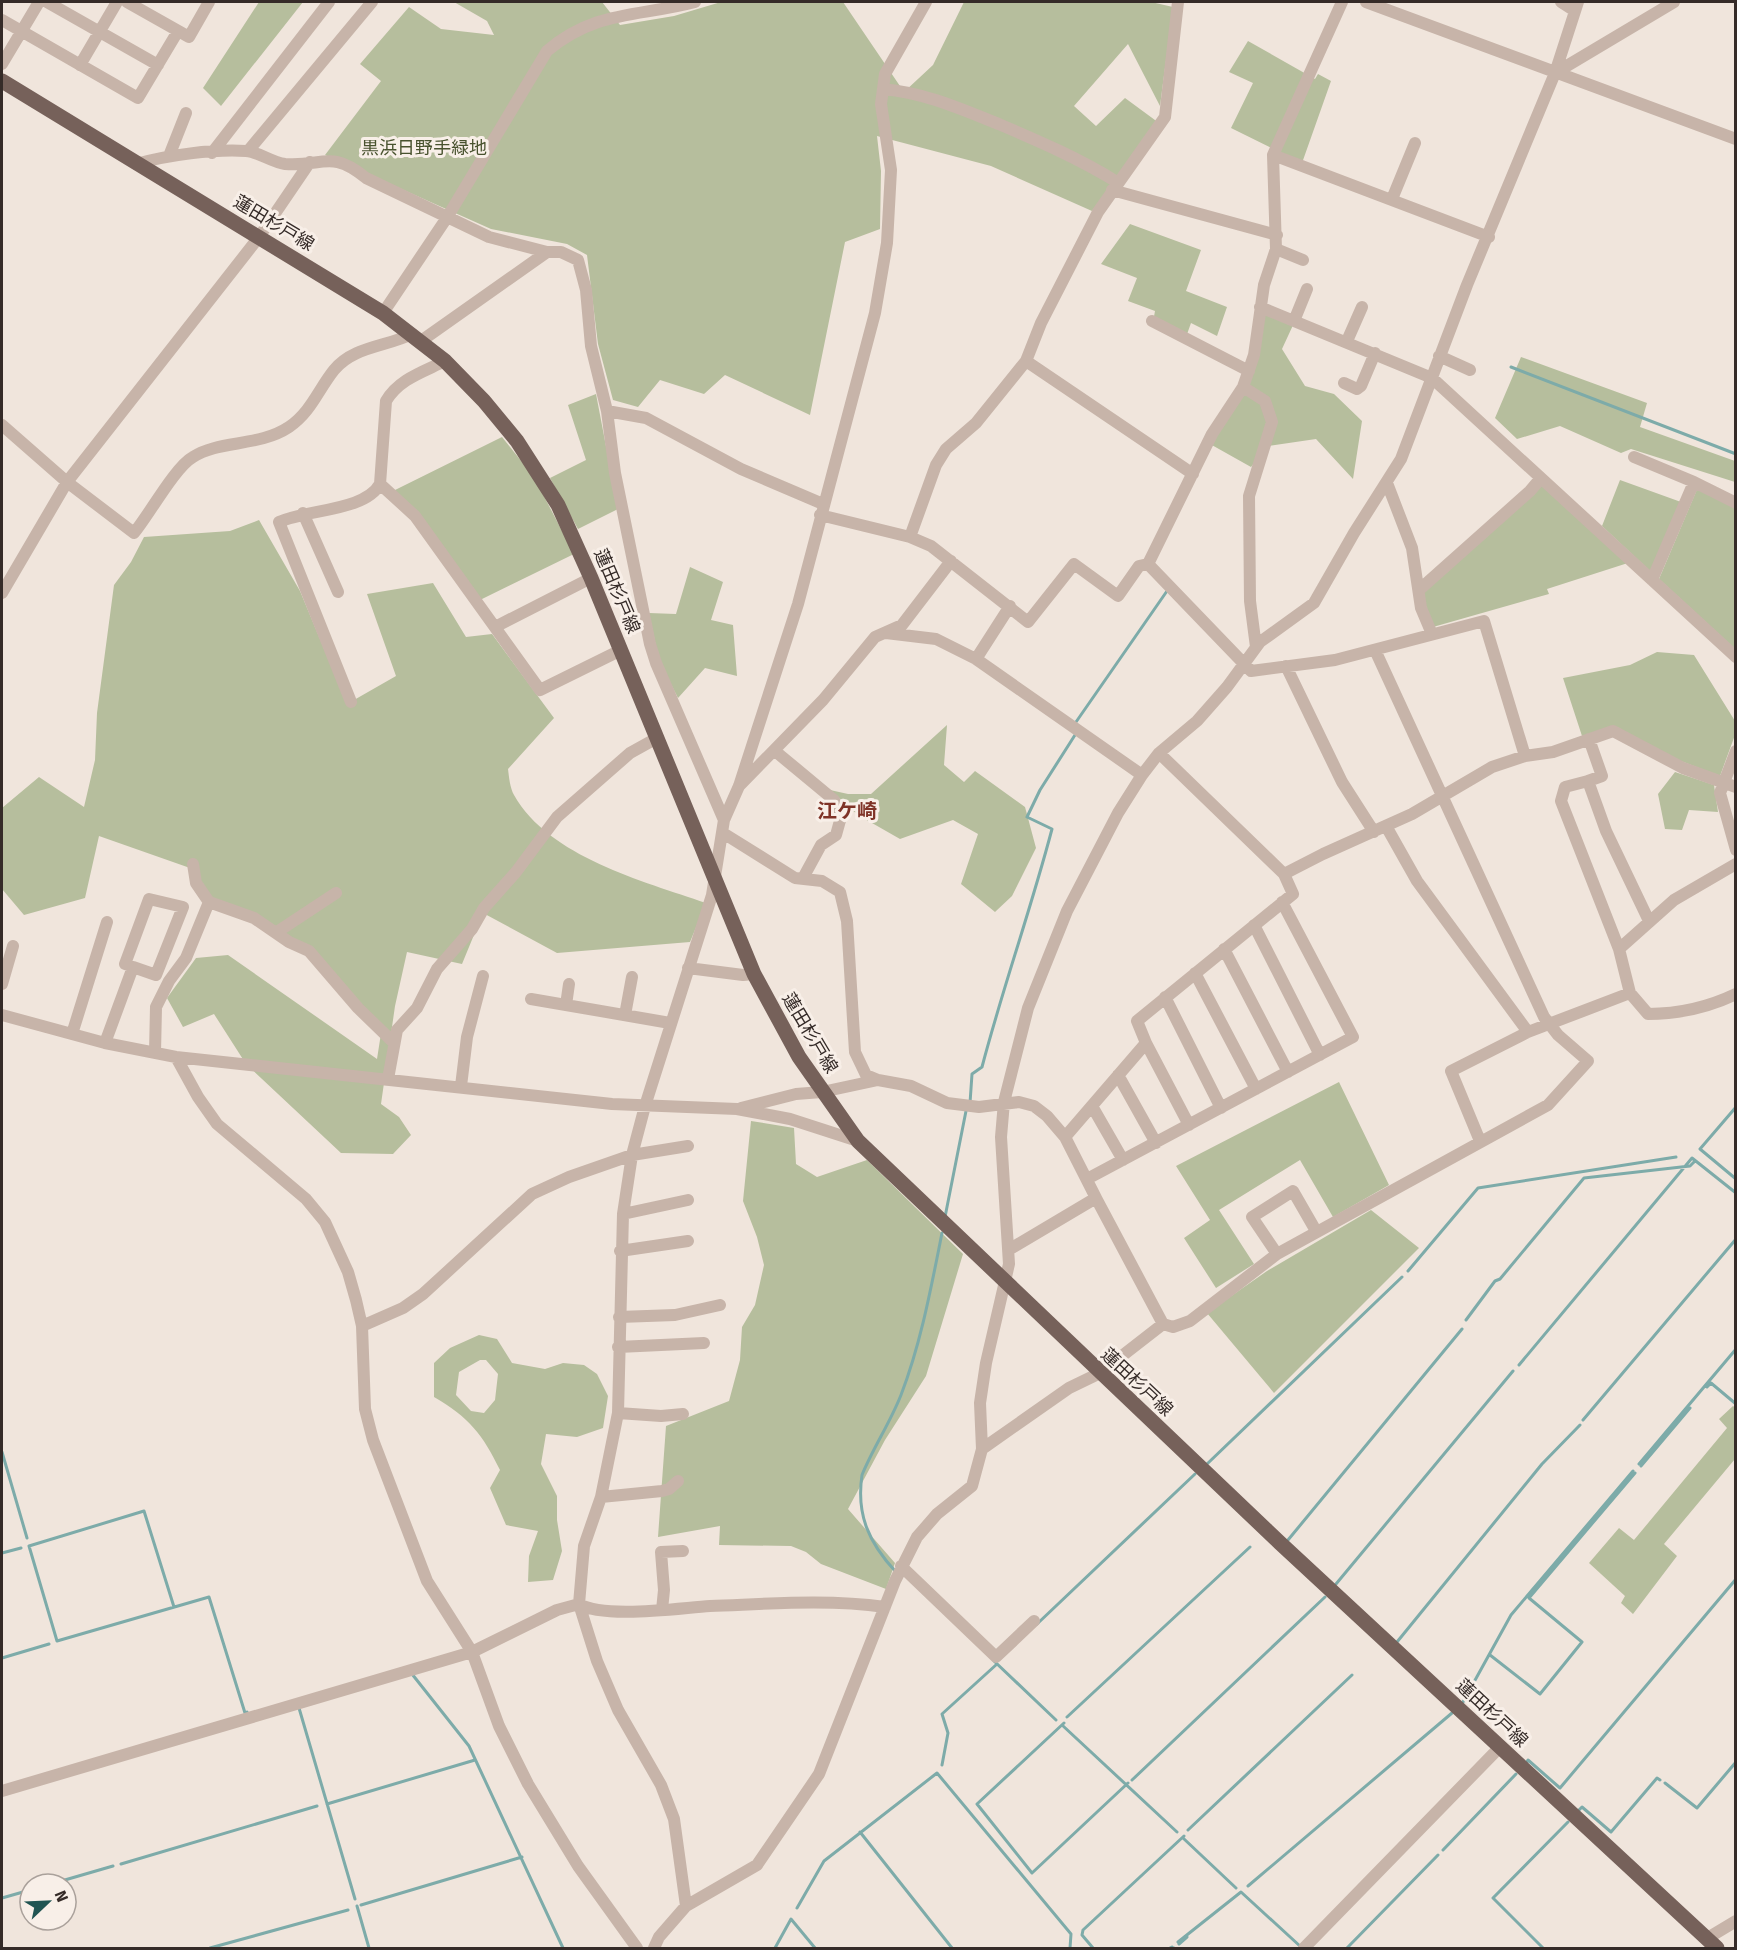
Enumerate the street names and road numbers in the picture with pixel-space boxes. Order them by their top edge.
street label: 蓮田杉戸線 [230,190,318,256]
street label: 蓮田杉戸線 [589,545,645,637]
street label: 蓮田杉戸線 [777,989,843,1077]
street label: 蓮田杉戸線 [1097,1343,1177,1421]
street label: 蓮田杉戸線 [1452,1674,1532,1752]

